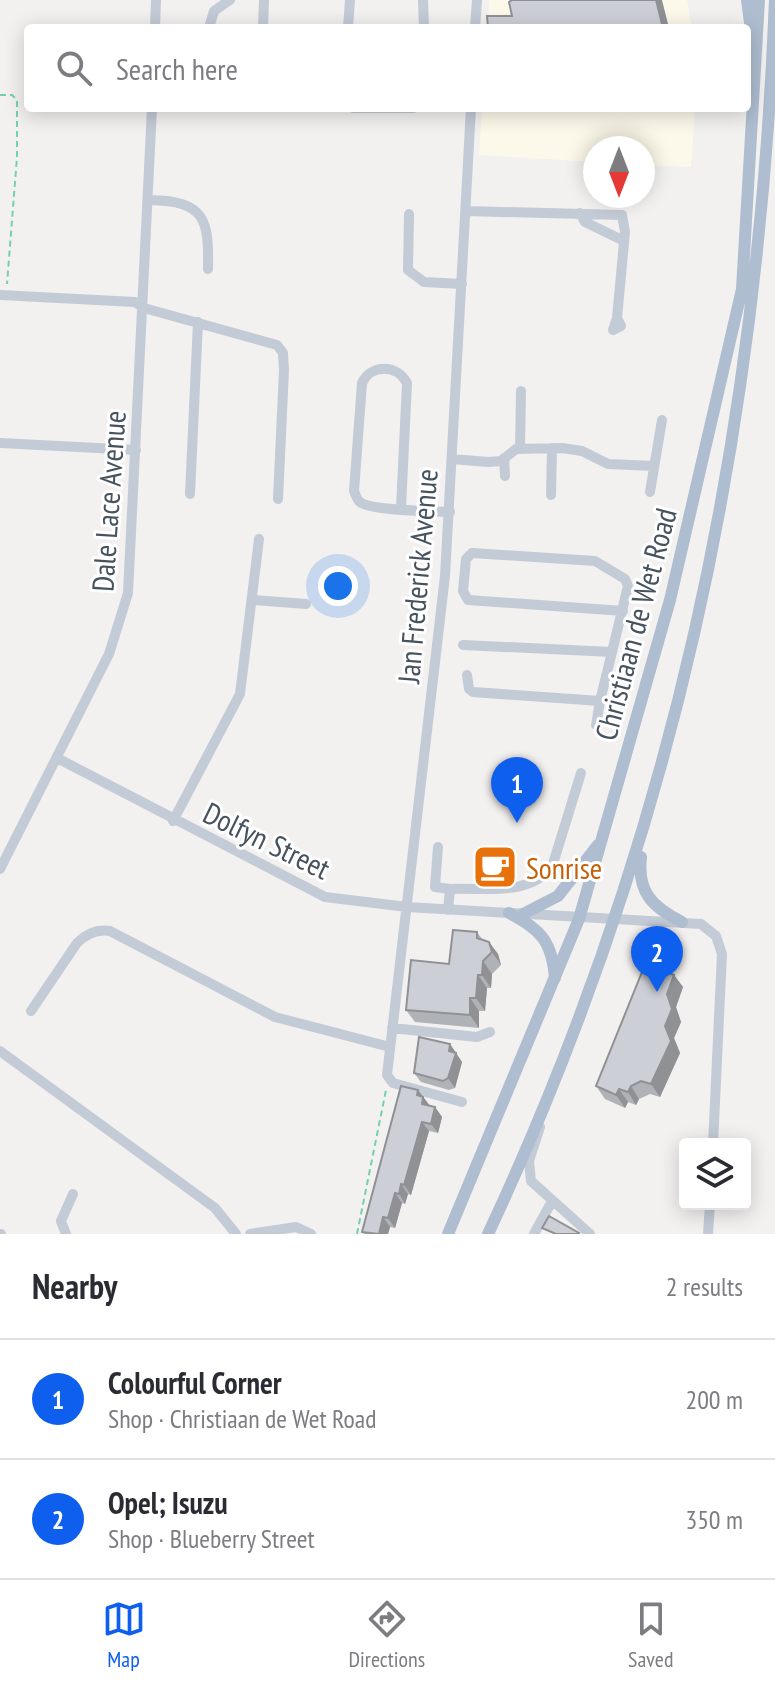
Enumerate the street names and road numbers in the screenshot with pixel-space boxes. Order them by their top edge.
street label: Dale Lace Avenue [82,409,134,593]
street label: Jan Frederick Avenue [388,467,446,686]
street label: Christiaan de Wet Road [585,504,685,744]
street label: Dolfyn Street [197,793,337,888]

